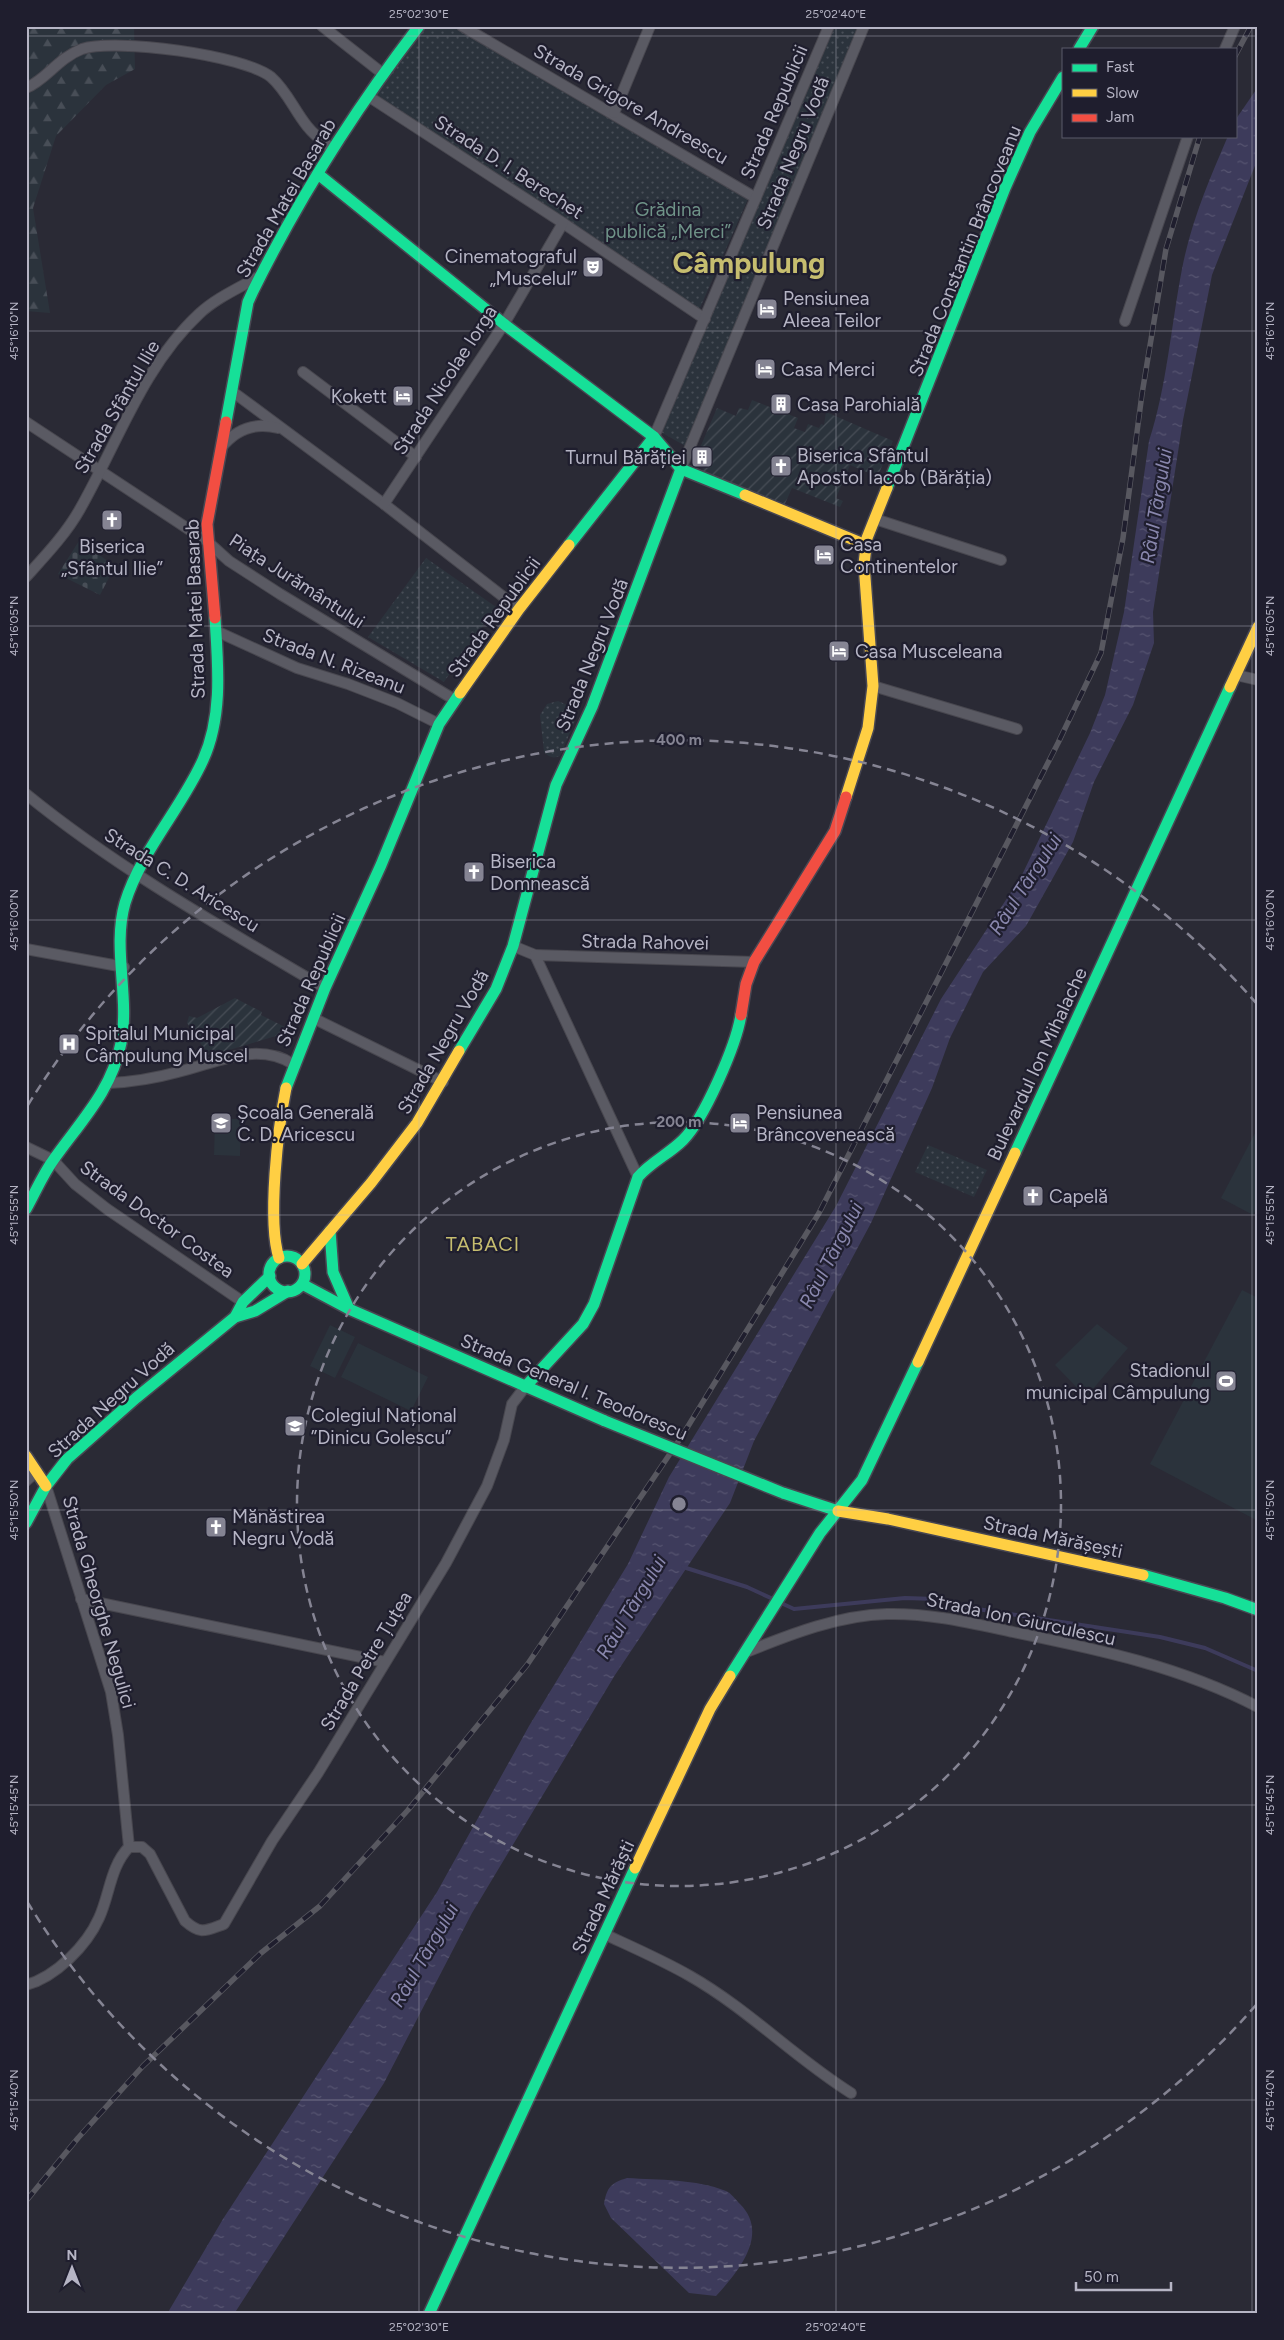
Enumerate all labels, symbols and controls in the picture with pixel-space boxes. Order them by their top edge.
text: 25°02'30"E [389,7,449,21]
text: 25°02'40"E [806,7,866,21]
street label: Strada Grigore Andreescu [530,39,732,169]
street label: Strada Republicii [735,42,813,182]
legend [1062,48,1236,138]
text: Fast [1106,58,1135,76]
street label: Strada Negru Vodă [752,73,834,233]
text: Slow [1106,84,1139,102]
text: Jam [1106,108,1134,126]
street label: Strada D. I. Berechet [430,110,588,224]
street label: Strada Matei Basarab [231,114,341,282]
street label: Strada Constantin Brâncoveanu [904,122,1026,380]
park label: Grădina publică „Merci” [605,198,731,243]
place label: Cinematograful „Muscelul” [445,245,577,290]
district label: Câmpulung [672,245,826,280]
theatre icon: Cinematograful „Muscelul” [581,255,605,279]
place label: Pensiunea Aleea Teilor [783,287,881,332]
hotel icon: Pensiunea Aleea Teilor [755,297,779,321]
street label: Strada Nicolae Iorga [388,301,502,459]
text: 45°16'10"N [7,302,21,360]
text: 45°16'10"N [1263,302,1277,360]
street label: Strada Sfântul Ilie [70,336,164,478]
hotel icon: Casa Merci [753,357,777,381]
place label: Casa Merci [781,358,875,381]
hotel icon: Kokett [391,384,415,408]
place label: Kokett [331,385,387,408]
building icon: Casa Parohială [769,392,793,416]
place label: Casa Parohială [797,393,920,416]
place label: Biserica Sfântul Apostol Iacob (Bărăția) [797,444,992,489]
building icon: Turnul Bărăției [690,445,714,469]
place label: Turnul Bărăției [566,446,686,469]
water label: Râul Târgului [1135,446,1177,565]
church icon: Biserica Sfântul Apostol Iacob (Bărăția) [769,454,793,478]
church icon: Biserica „Sfântul Ilie” [100,508,124,532]
street label: Strada Matei Basarab [180,519,210,699]
street label: Piața Jurământului [225,529,369,633]
place label: Casa Continentelor [840,533,958,578]
place label: Biserica „Sfântul Ilie” [61,535,163,580]
hotel icon: Casa Continentelor [812,543,836,567]
street label: Strada Republicii [443,552,545,682]
street label: Strada Negru Vodă [551,575,633,735]
text: 45°16'05"N [7,596,21,656]
text: 45°16'05"N [1263,596,1277,656]
street label: Strada N. Rizeanu [260,623,408,699]
hotel icon: Casa Musceleana [827,639,851,663]
place label: Casa Musceleana [855,640,1002,663]
text: 400 m [656,731,702,749]
street label: Strada C. D. Aricescu [100,823,264,937]
water label: Râul Târgului [983,828,1067,939]
place label: Biserica Domnească [490,850,590,895]
church icon: Biserica Domnească [462,860,486,884]
text: 45°16'00"N [7,889,21,951]
text: 45°16'00"N [1263,889,1277,951]
street label: Strada Republicii [271,910,351,1050]
street label: Strada Rahovei [581,929,709,955]
street label: Bulevardul Ion Mihalache [982,964,1092,1164]
street label: Strada Negru Vodă [392,966,494,1118]
place label: Spitalul Municipal Câmpulung Muscel [85,1022,248,1067]
hospital icon: Spitalul Municipal Câmpulung Muscel [57,1032,81,1056]
place label: Școala Generală C. D. Aricescu [237,1101,374,1146]
place label: Pensiunea Brâncovenească [756,1101,895,1146]
school or university icon: Școala Generală C. D. Aricescu [209,1111,233,1135]
hotel icon: Pensiunea Brâncovenească [728,1111,752,1135]
text: 200 m [657,1113,701,1131]
street label: Strada Doctor Costea [75,1155,239,1283]
church icon: Capelă [1021,1184,1045,1208]
text: 45°15'55"N [7,1185,21,1245]
place label: Capelă [1049,1185,1108,1208]
text: 45°15'55"N [1263,1185,1277,1245]
water label: Râul Târgului [794,1197,868,1312]
district label: TABACI [446,1232,520,1256]
street label: Strada General I. Teodorescu [457,1329,691,1445]
street label: Strada Negru Vodă [43,1337,179,1463]
place label: Stadionul municipal Câmpulung [1026,1359,1210,1404]
sports icon: Stadionul municipal Câmpulung [1214,1369,1238,1393]
place label: Colegiul Național ”Dinicu Golescu” [311,1404,457,1449]
school or university icon: Colegiul Național ”Dinicu Golescu” [283,1414,307,1438]
text: 45°15'50"N [7,1480,21,1540]
text: 45°15'50"N [1263,1480,1277,1540]
street label: Strada Gheorghe Negulici [58,1493,140,1711]
centre of rings [670,1495,688,1513]
place label: Mănăstirea Negru Vodă [232,1505,334,1550]
street label: Strada Mărășești [981,1511,1125,1563]
church icon: Mănăstirea Negru Vodă [204,1515,228,1539]
water label: Râul Târgului [591,1551,671,1663]
street label: Strada Petre Țuțea [315,1587,417,1735]
street label: Strada Ion Giurculescu [924,1588,1118,1650]
text: 45°15'45"N [7,1775,21,1835]
text: 45°15'45"N [1263,1775,1277,1835]
street label: Strada Mărăști [567,1836,639,1958]
water label: Râul Târgului [385,1898,464,2011]
text: 45°15'40"N [7,2069,21,2131]
text: 45°15'40"N [1263,2069,1277,2131]
north arrow [48,2242,98,2292]
text: N [67,2247,77,2264]
scale bar [1076,2260,1172,2292]
text: 50 m [1084,2268,1119,2286]
text: 25°02'30"E [389,2320,449,2334]
text: 25°02'40"E [806,2320,866,2334]

